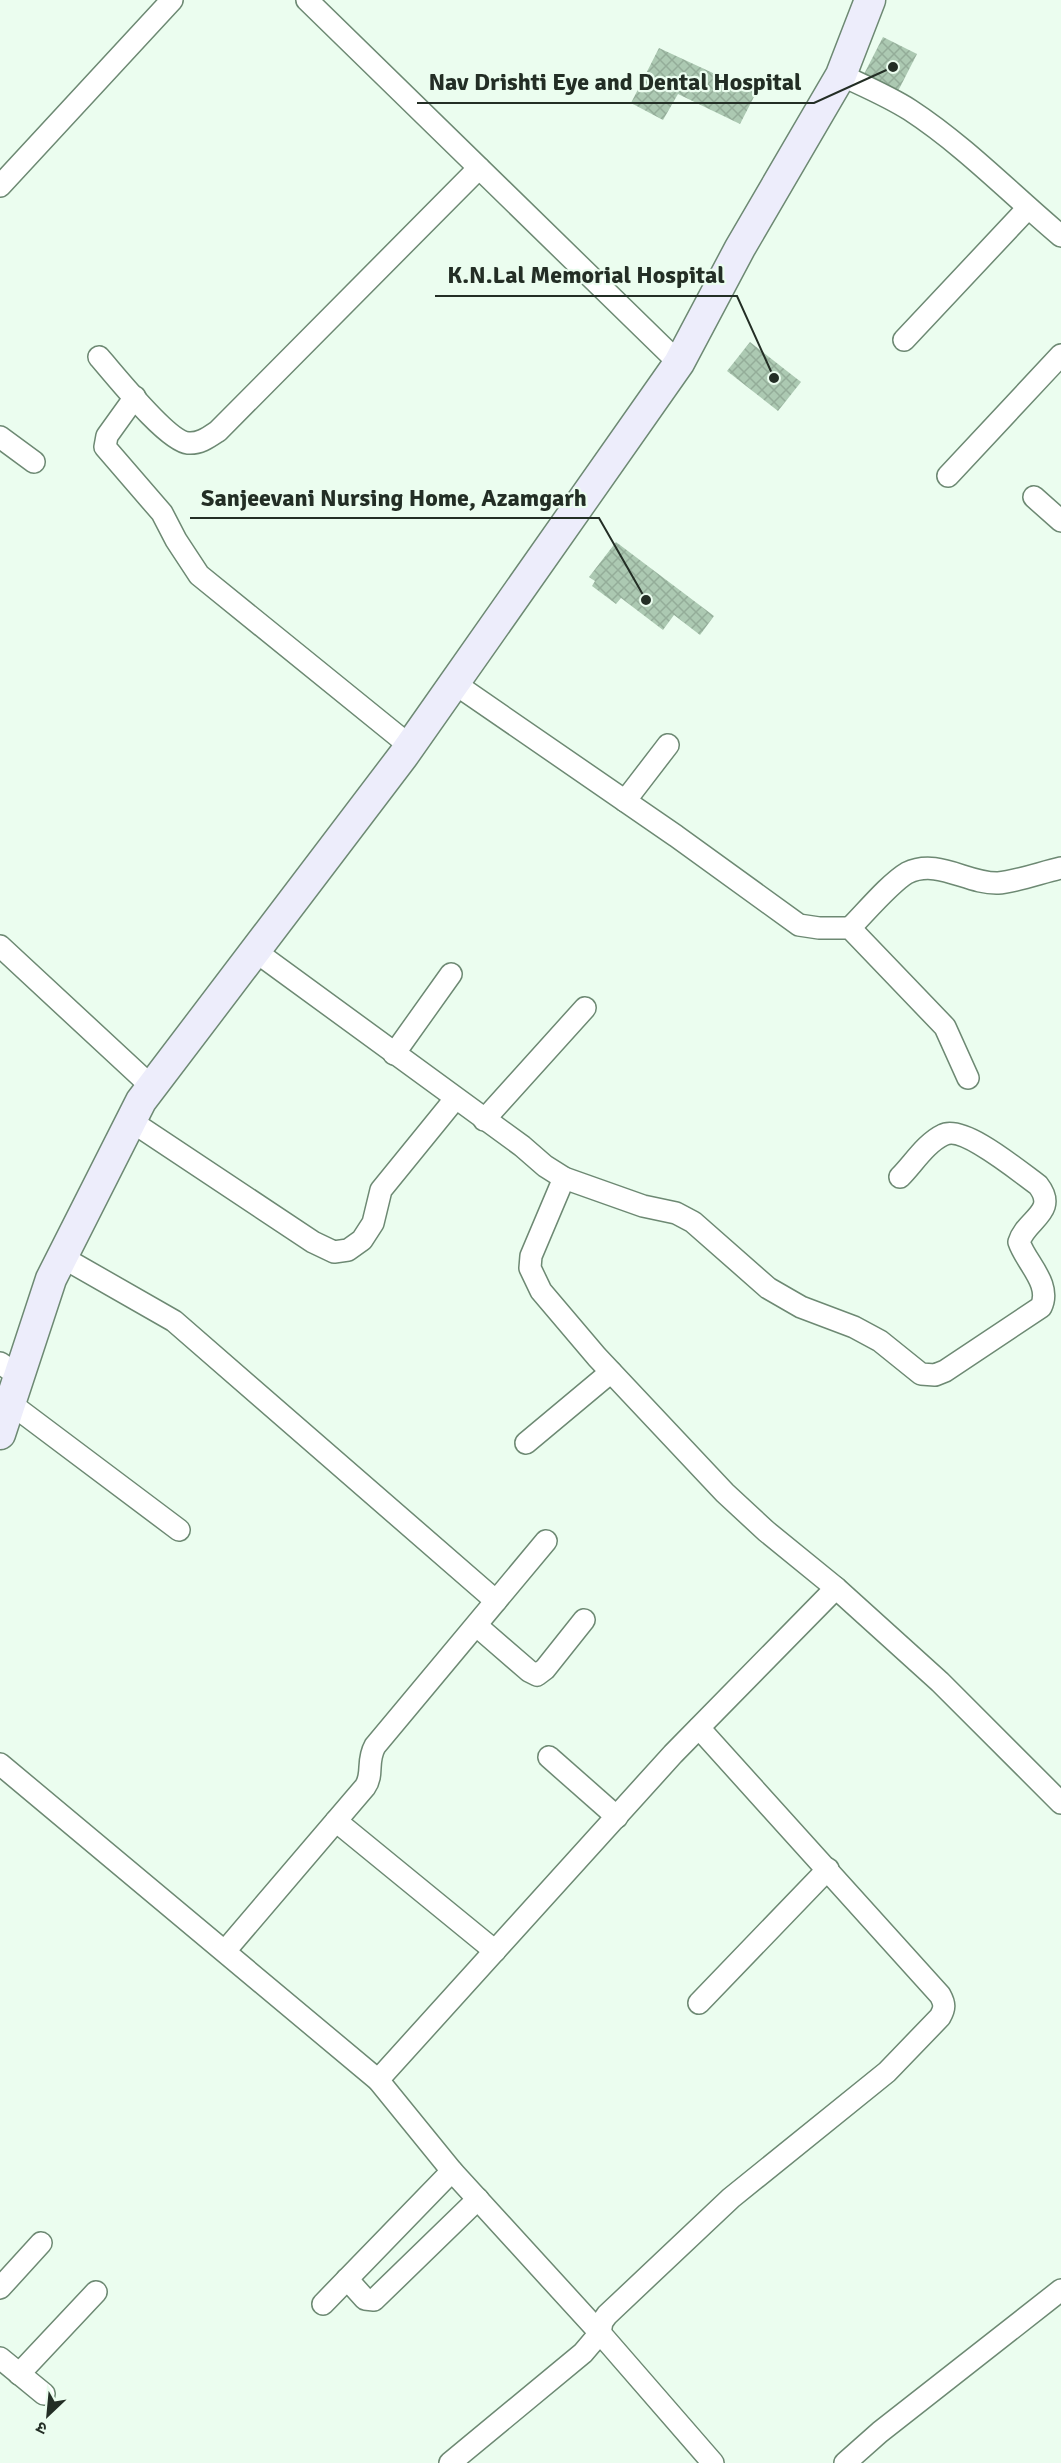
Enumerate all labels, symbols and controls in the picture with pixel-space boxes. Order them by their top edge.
callout: Nav Drishti Eye and Dental Hospital [417,61,814,103]
text: Nav Drishti Eye and Dental Hospital [428,67,802,97]
callout: K.N.Lal Memorial Hospital [435,254,737,296]
text: K.N.Lal Memorial Hospital [447,260,725,290]
callout: Sanjeevani Nursing Home, Azamgarh [190,476,599,518]
text: Sanjeevani Nursing Home, Azamgarh [201,483,587,513]
north arrow [18,2385,78,2445]
text: उ [33,2416,50,2439]

